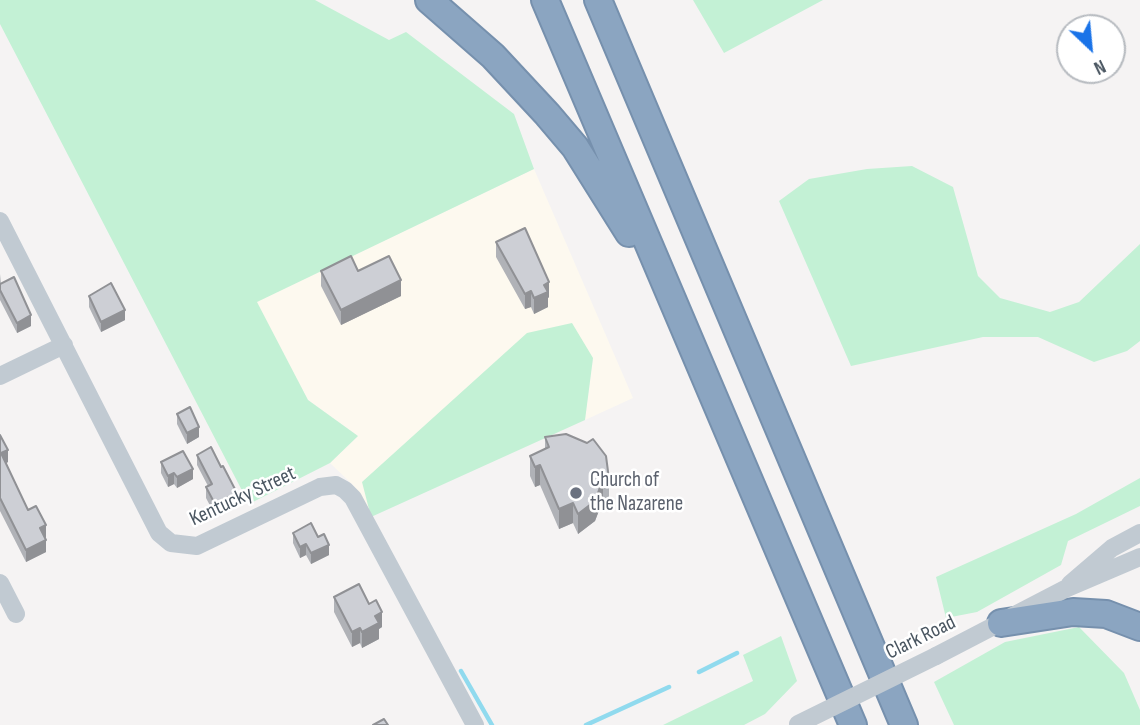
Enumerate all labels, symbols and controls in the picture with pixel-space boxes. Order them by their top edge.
north arrow [1056,14,1126,84]
text: N [1090,54,1109,79]
street label: Kentucky Street [186,461,300,533]
place label: Church of the Nazarene [590,468,683,518]
marker: Church of the Nazarene [568,485,584,501]
street label: Clark Road [882,610,960,666]

